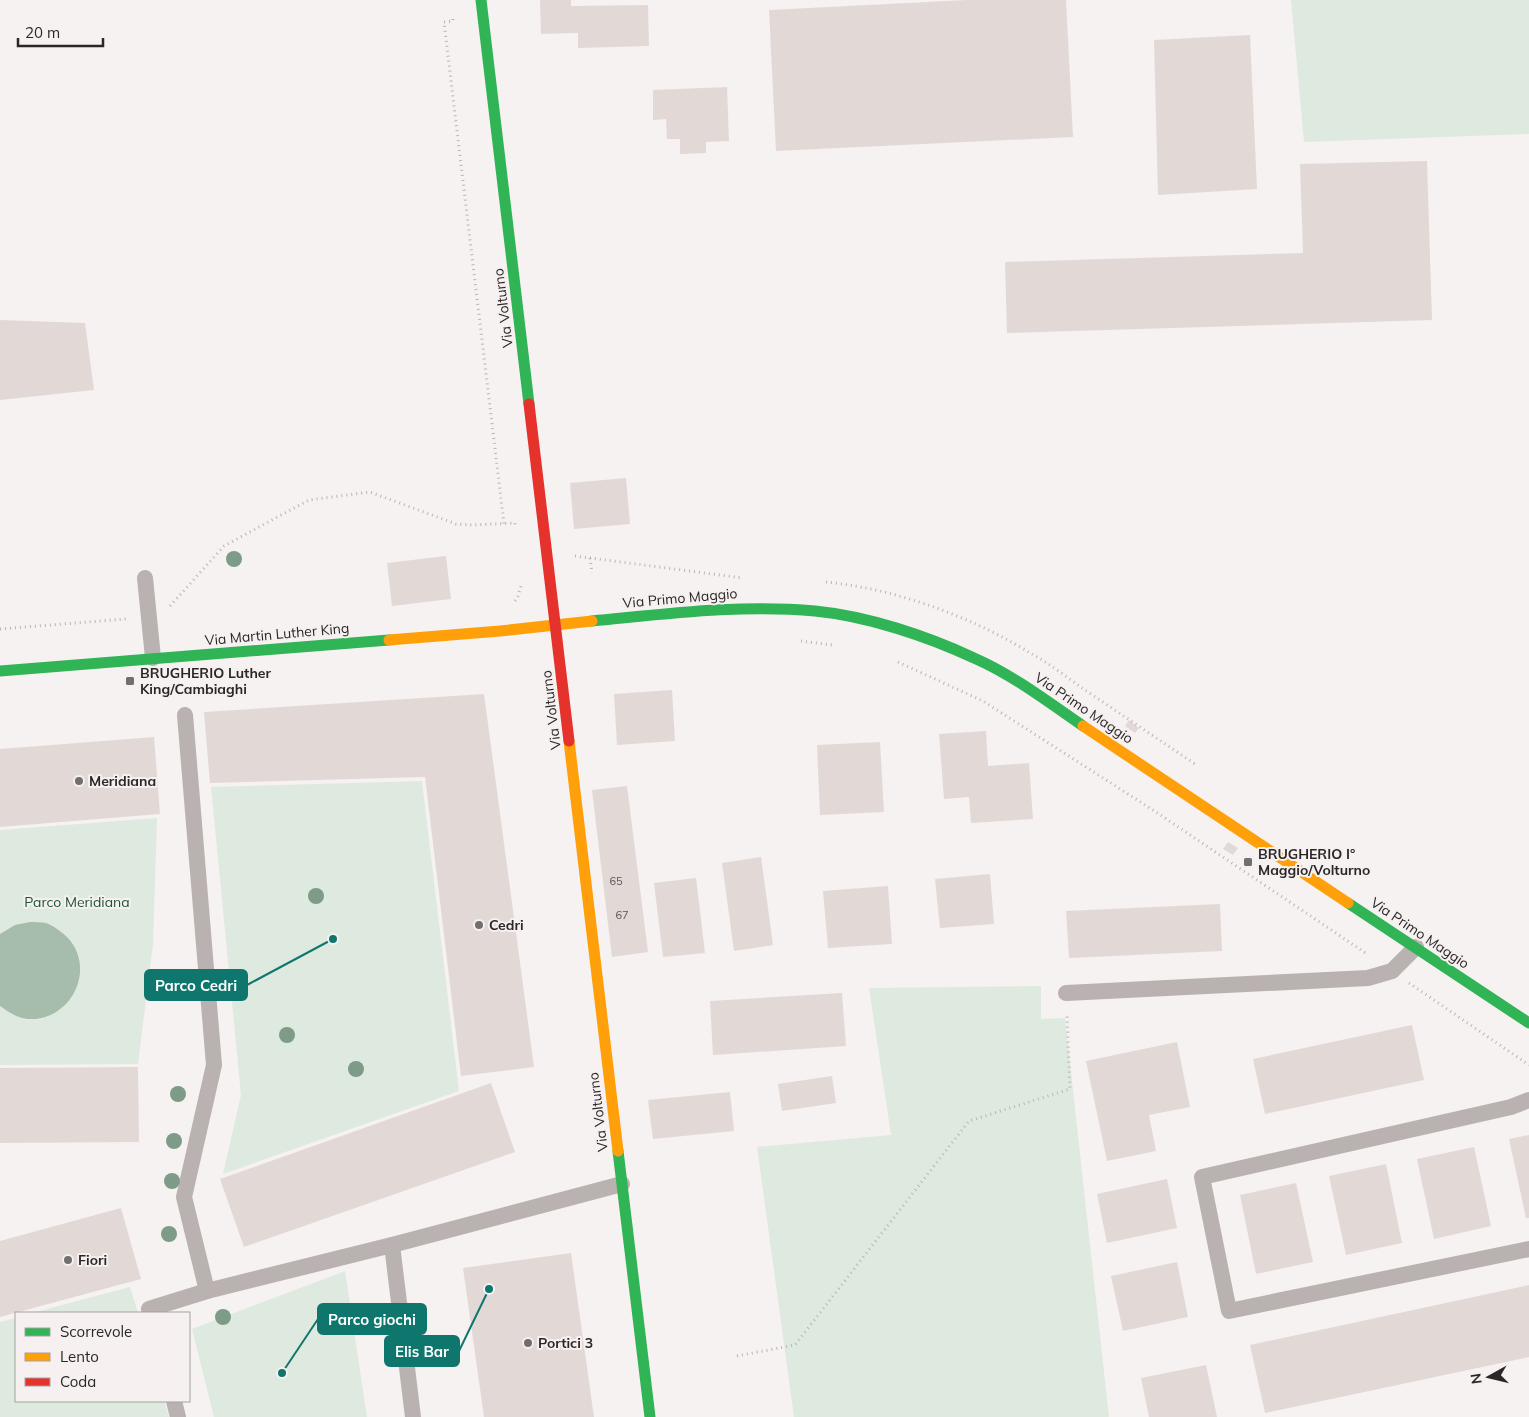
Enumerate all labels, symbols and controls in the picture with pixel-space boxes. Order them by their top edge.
scale bar [18,15,102,47]
text: 20 m [25,23,60,42]
street label: Via Volturno [489,267,517,349]
street label: Via Primo Maggio [622,584,738,612]
street label: Via Martin Luther King [204,619,350,649]
place label: BRUGHERIO Luther King/Cambiaghi [140,664,271,698]
street label: Via Primo Maggio [1031,668,1137,748]
street label: Via Volturno [537,669,565,751]
marker: BRUGHERIO Luther King/Cambiaghi [124,675,136,687]
place label: Meridiana [89,772,156,790]
marker: Meridiana [73,775,85,787]
place label: BRUGHERIO I° Maggio/Volturno [1258,845,1370,879]
marker: BRUGHERIO I° Maggio/Volturno [1242,856,1254,868]
house number: 65 [609,874,623,888]
park label: Parco Meridiana [24,893,130,911]
street label: Via Primo Maggio [1367,893,1473,973]
house number: 67 [615,908,629,922]
place label: Cedri [489,916,524,934]
marker: Cedri [473,919,485,931]
callout: Parco Cedri [145,970,247,1000]
text: Parco Cedri [155,976,237,995]
street label: Via Volturno [584,1071,612,1153]
place label: Fiori [78,1251,107,1269]
marker: Fiori [62,1254,74,1266]
callout: Parco giochi [318,1304,426,1334]
text: Parco giochi [328,1310,416,1329]
legend [15,1312,190,1402]
text: Scorrevole [60,1322,132,1341]
place label: Portici 3 [538,1334,593,1352]
callout: Elis Bar [385,1336,459,1366]
marker: Portici 3 [522,1337,534,1349]
text: Elis Bar [395,1342,449,1361]
text: Lento [60,1347,99,1366]
north arrow [1464,1352,1514,1402]
text: Coda [60,1372,96,1391]
text: N [1466,1372,1486,1385]

